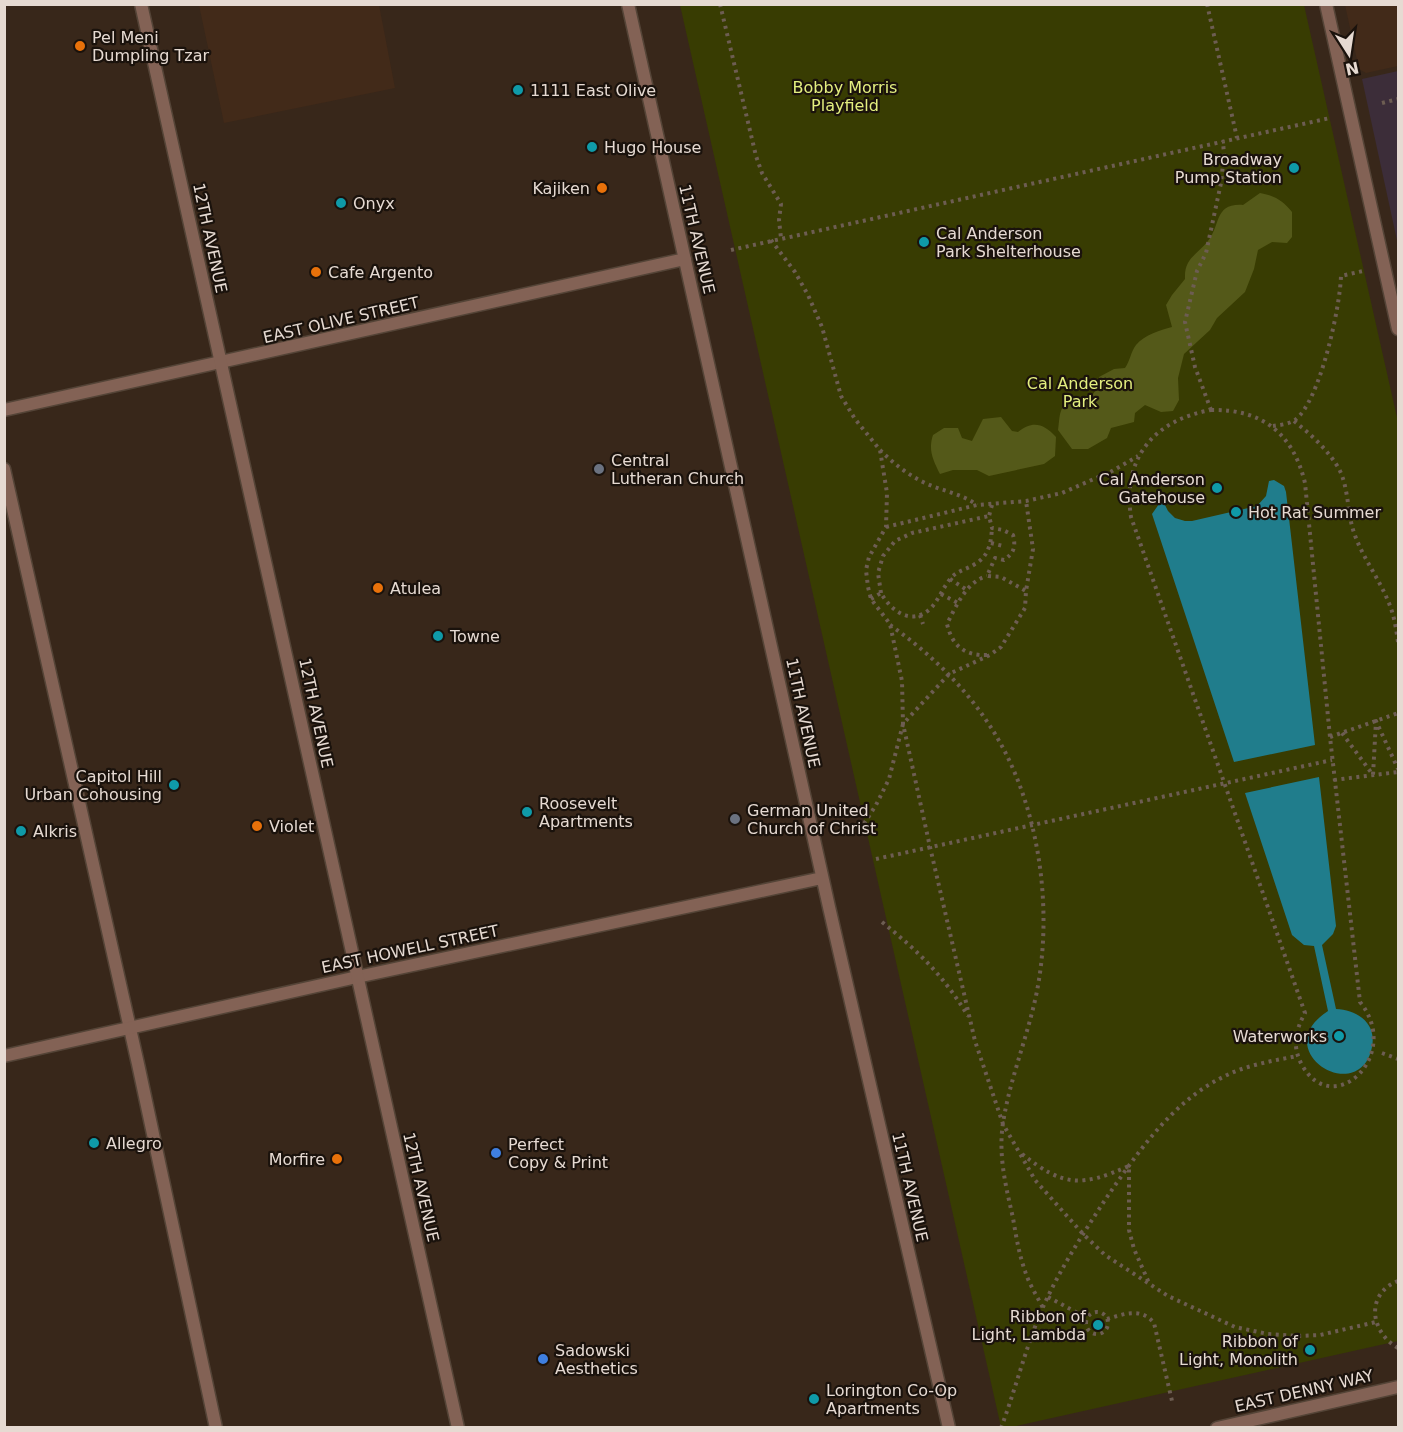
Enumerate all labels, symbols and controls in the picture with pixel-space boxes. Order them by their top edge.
north arrow [1319,24,1379,84]
place label: Pel Meni Dumpling Tzar [92,28,209,65]
marker: Pel Meni Dumpling Tzar [73,39,87,53]
text: N [1343,57,1361,79]
park label: Bobby Morris Playfield [793,78,897,115]
place label: 1111 East Olive [530,81,656,100]
marker: 1111 East Olive [511,83,525,97]
place label: Hugo House [604,138,701,157]
marker: Hugo House [585,140,599,154]
place label: Broadway Pump Station [1175,150,1282,187]
marker: Broadway Pump Station [1287,161,1301,175]
place label: Kajiken [532,179,590,198]
street label: 12TH AVENUE [189,181,231,295]
marker: Kajiken [595,181,609,195]
street label: 11TH AVENUE [675,182,719,296]
place label: Onyx [353,194,395,213]
marker: Onyx [334,196,348,210]
place label: Cal Anderson Park Shelterhouse [936,224,1081,261]
marker: Cal Anderson Park Shelterhouse [917,235,931,249]
place label: Cafe Argento [328,263,433,282]
marker: Cafe Argento [309,265,323,279]
street label: EAST OLIVE STREET [261,293,421,347]
park label: Cal Anderson Park [1027,374,1133,411]
place label: Central Lutheran Church [611,451,744,488]
marker: Central Lutheran Church [592,462,606,476]
place label: Cal Anderson Gatehouse [1099,470,1205,507]
marker: Cal Anderson Gatehouse [1210,481,1224,495]
place label: Hot Rat Summer [1248,503,1381,522]
marker: Hot Rat Summer [1229,505,1243,519]
place label: Atulea [390,579,441,598]
marker: Atulea [371,581,385,595]
place label: Towne [449,627,500,646]
marker: Towne [431,629,445,643]
street label: 12TH AVENUE [295,656,337,770]
street label: 11TH AVENUE [782,656,824,770]
place label: Capitol Hill Urban Cohousing [24,767,162,804]
marker: Capitol Hill Urban Cohousing [167,778,181,792]
place label: Roosevelt Apartments [539,794,633,831]
place label: German United Church of Christ [747,801,876,838]
marker: Roosevelt Apartments [520,805,534,819]
marker: German United Church of Christ [728,812,742,826]
place label: Violet [269,817,314,836]
marker: Violet [250,819,264,833]
place label: Alkris [33,822,77,841]
marker: Alkris [14,824,28,838]
street label: EAST HOWELL STREET [320,921,501,977]
place label: Waterworks [1233,1027,1327,1046]
marker: Waterworks [1332,1029,1346,1043]
street label: 12TH AVENUE [399,1130,443,1244]
street label: 11TH AVENUE [888,1130,932,1244]
place label: Allegro [106,1134,162,1153]
place label: Perfect Copy & Print [508,1135,608,1172]
marker: Allegro [87,1136,101,1150]
marker: Perfect Copy & Print [489,1146,503,1160]
place label: Morfire [269,1150,325,1169]
marker: Morfire [330,1152,344,1166]
place label: Ribbon of Light, Lambda [971,1307,1086,1344]
marker: Ribbon of Light, Lambda [1091,1318,1105,1332]
place label: Ribbon of Light, Monolith [1179,1332,1298,1369]
place label: Sadowski Aesthetics [555,1341,638,1378]
marker: Ribbon of Light, Monolith [1303,1343,1317,1357]
marker: Sadowski Aesthetics [536,1352,550,1366]
street label: EAST DENNY WAY [1233,1366,1375,1416]
place label: Lorington Co-Op Apartments [826,1381,957,1418]
marker: Lorington Co-Op Apartments [807,1392,821,1406]

